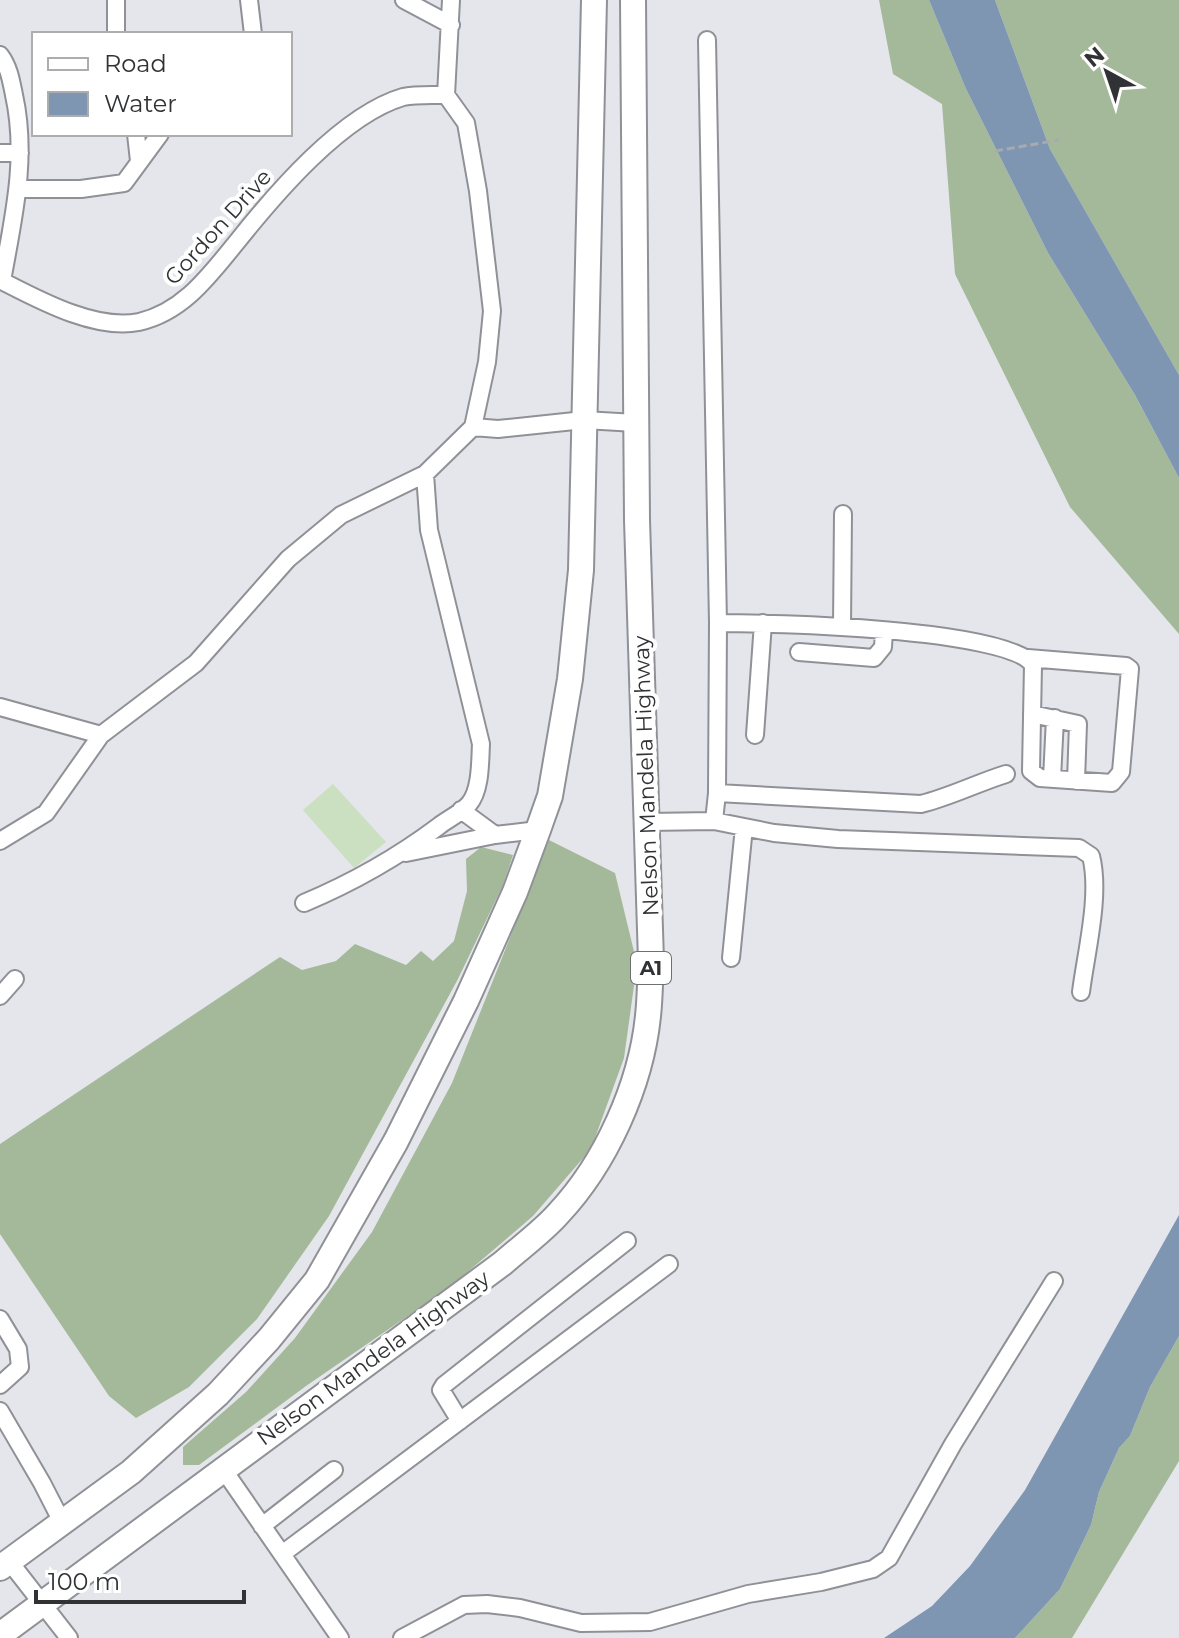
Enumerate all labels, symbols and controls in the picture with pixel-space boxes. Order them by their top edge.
legend [32,32,292,136]
north arrow [1067,32,1147,112]
text: N [1079,41,1110,73]
text: Road [104,49,167,78]
text: Water [104,89,177,118]
street label: Gordon Drive [159,164,277,290]
street label: Nelson Mandela Highway [628,635,664,917]
road number: A1 [631,952,671,984]
street label: Nelson Mandela Highway [251,1264,495,1451]
scale bar [36,1554,244,1604]
text: 100 m [48,1567,120,1596]

